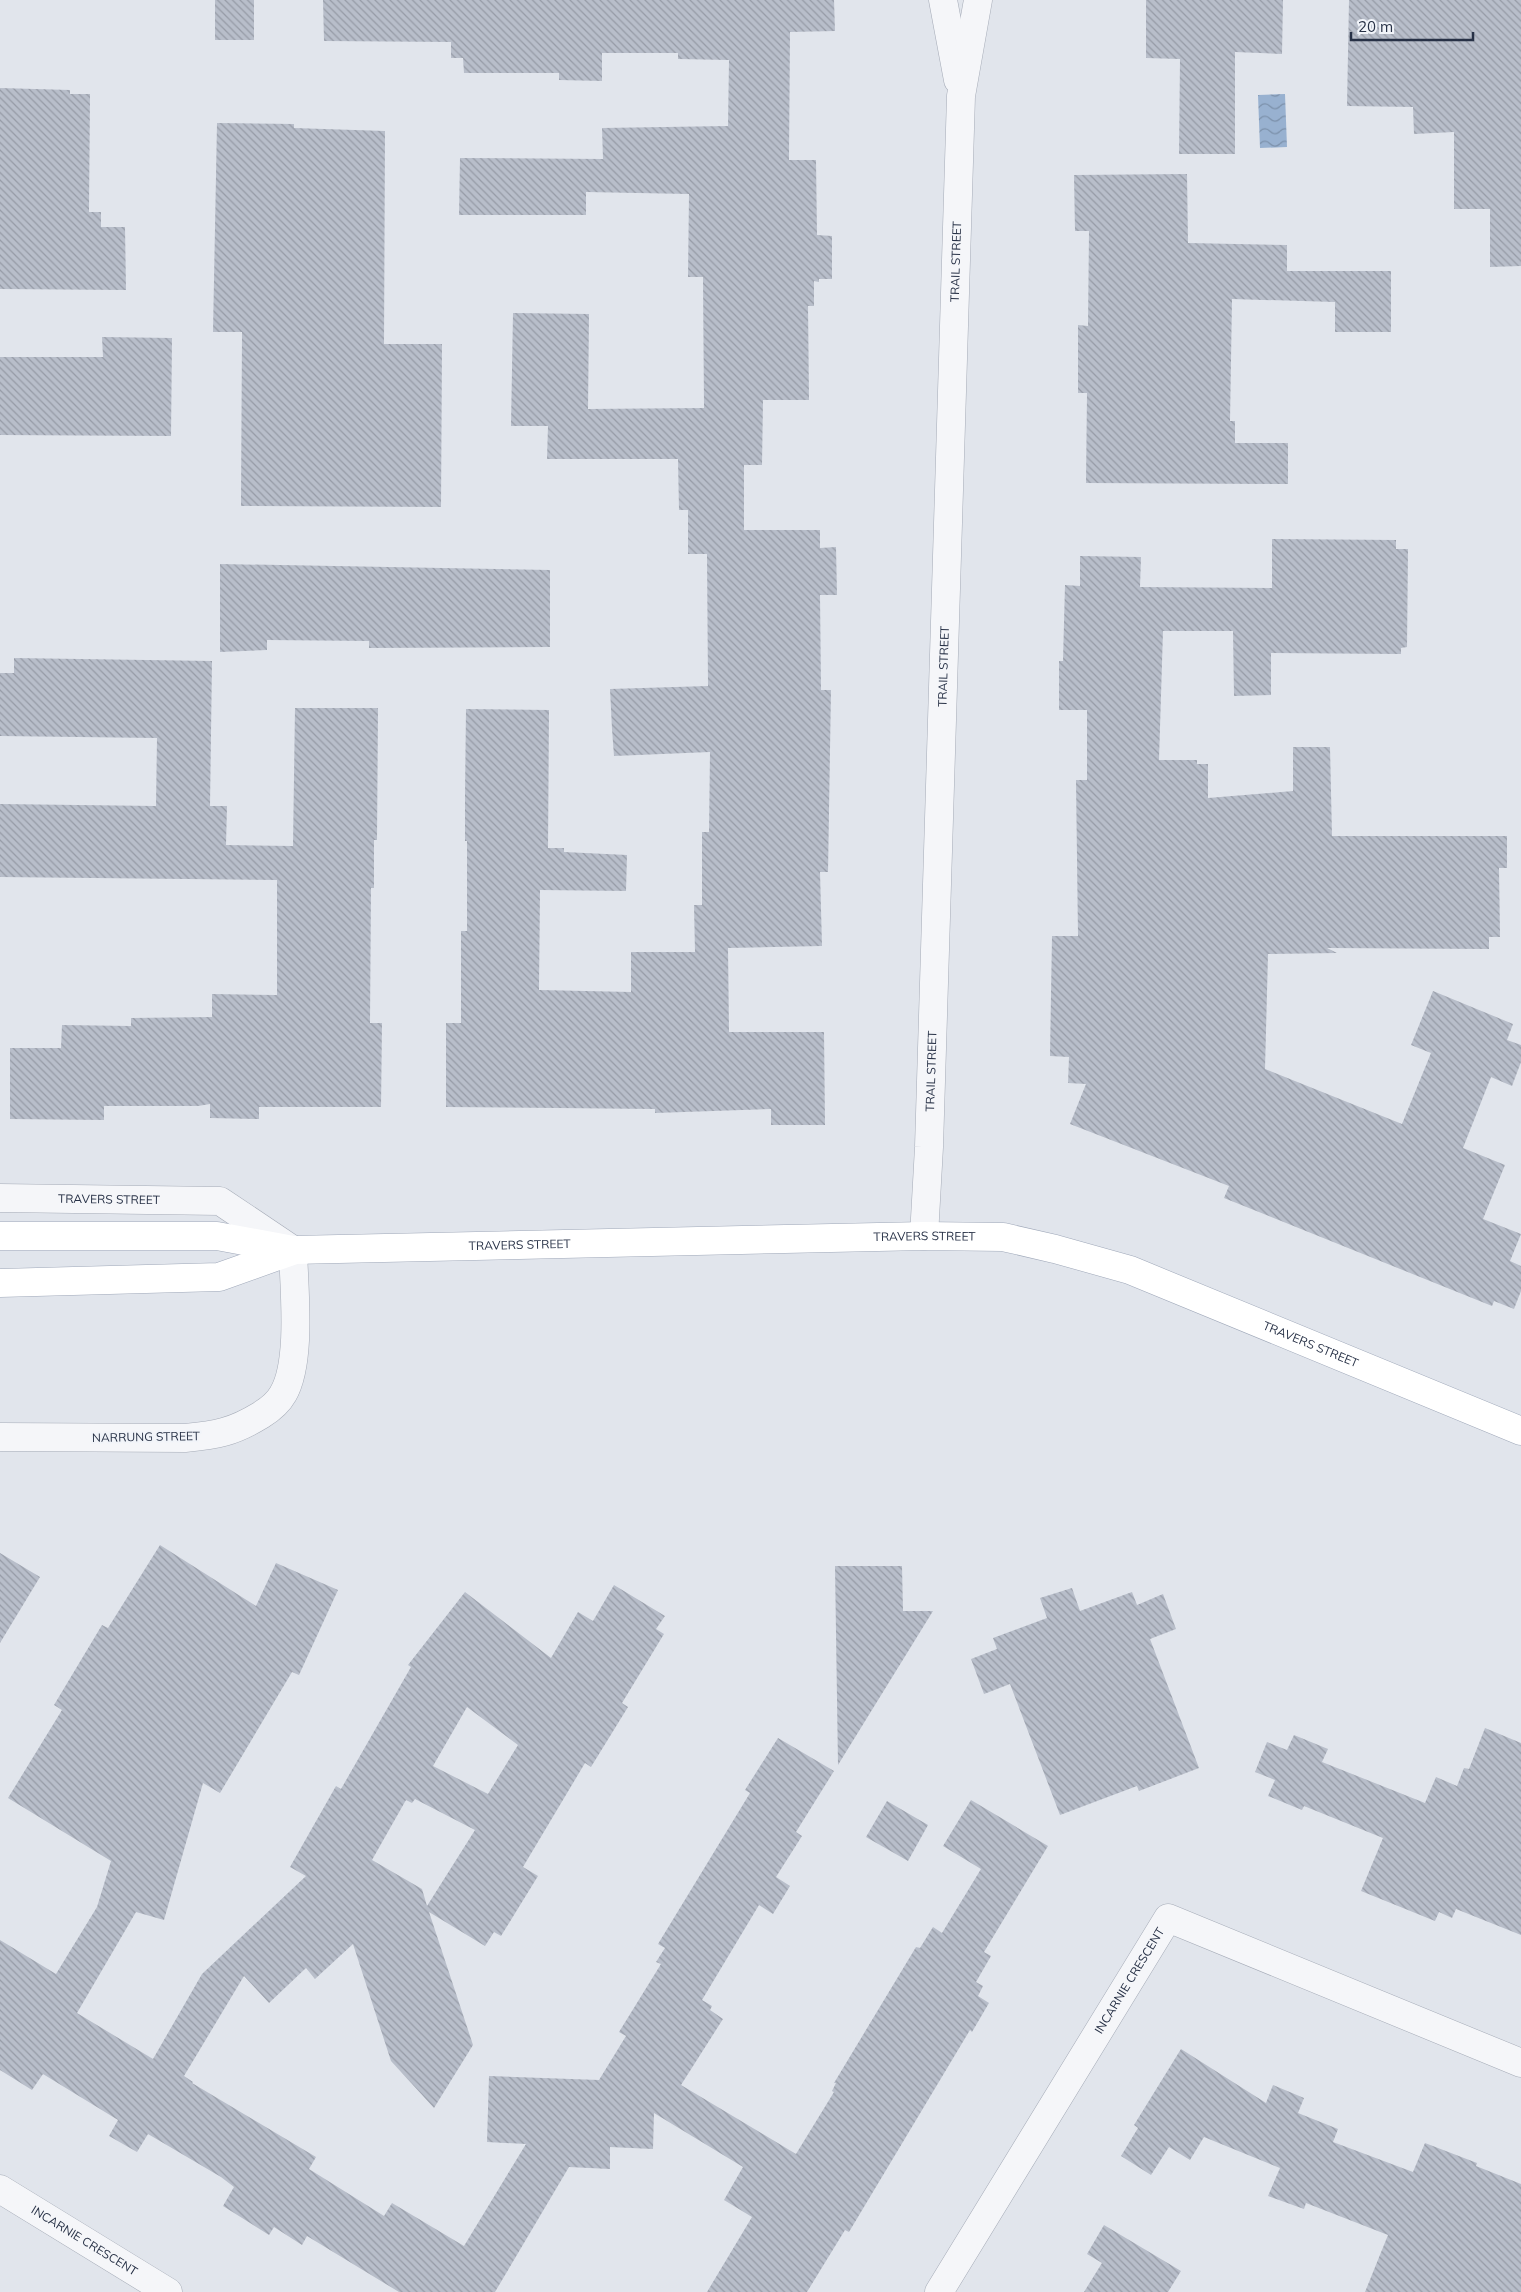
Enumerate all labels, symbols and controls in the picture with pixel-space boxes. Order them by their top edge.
scale bar [1351,10,1474,42]
text: 20 m [1358,17,1393,36]
street label: TRAIL STREET [947,220,964,302]
street label: TRAIL STREET [934,625,952,707]
street label: TRAIL STREET [922,1030,940,1112]
street label: TRAVERS STREET [58,1191,161,1207]
street label: TRAVERS STREET [873,1228,976,1244]
street label: TRAVERS STREET [468,1236,572,1253]
street label: TRAVERS STREET [1261,1318,1362,1371]
street label: NARRUNG STREET [92,1428,201,1445]
street label: INCARNIE CRESCENT [1091,1924,1168,2036]
street label: INCARNIE CRESCENT [29,2202,141,2279]

